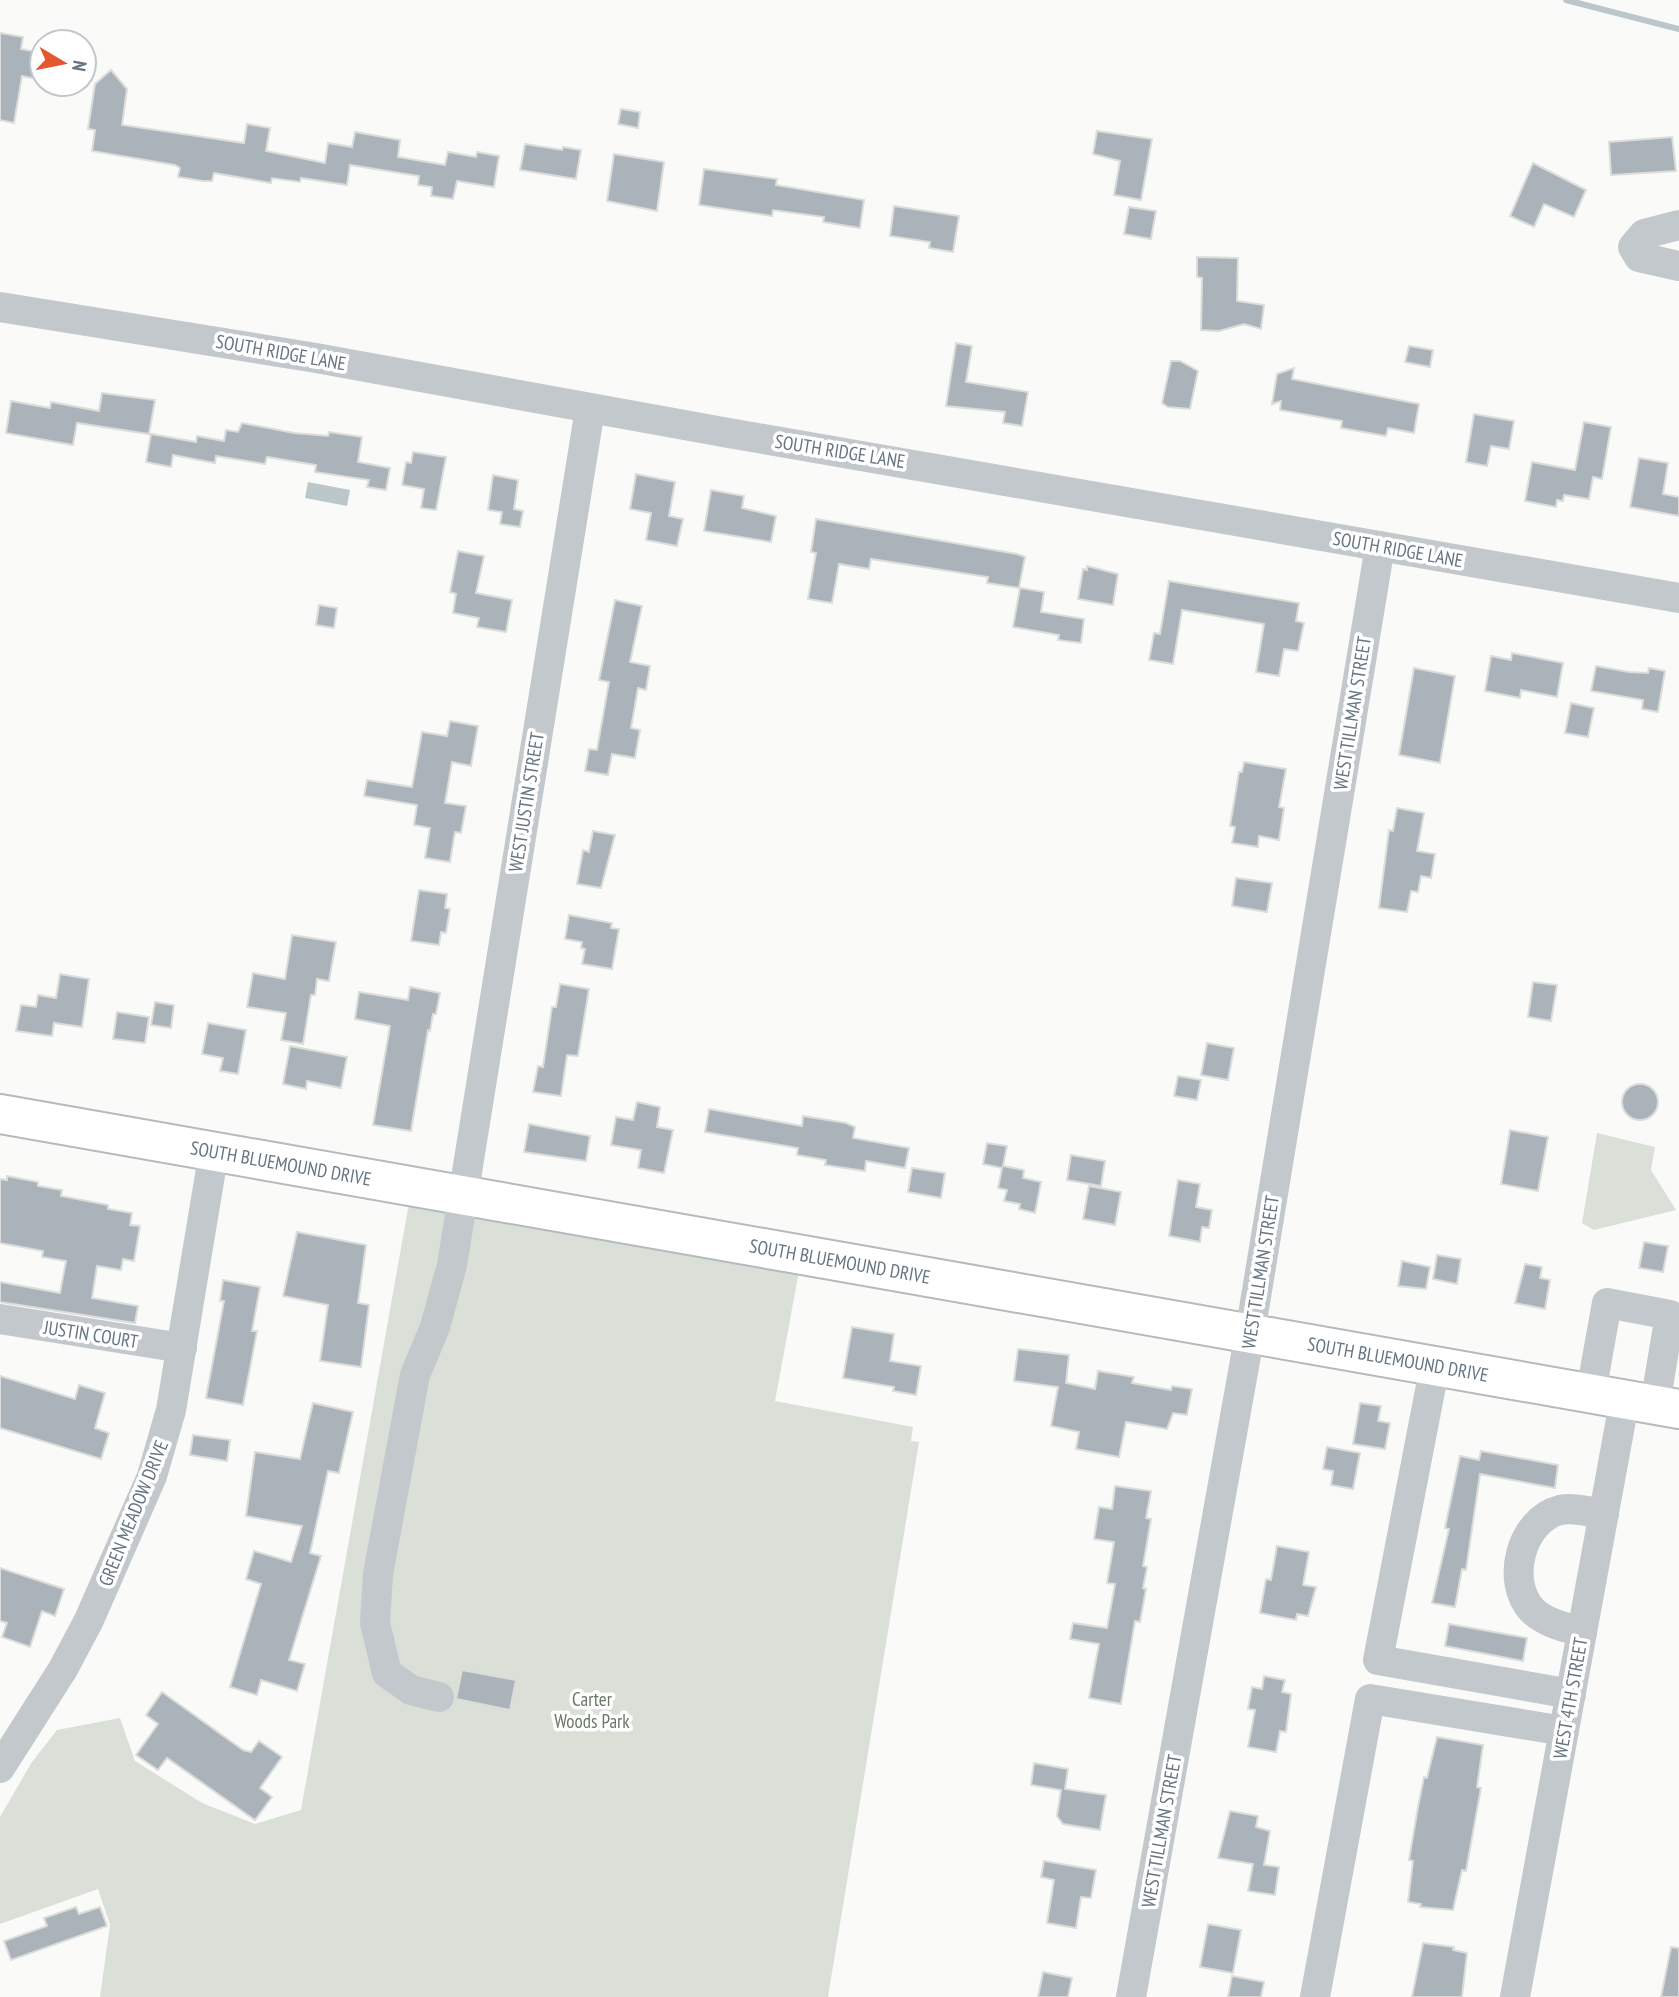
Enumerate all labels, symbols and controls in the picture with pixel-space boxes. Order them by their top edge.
north arrow [28,28,98,98]
text: N [67,59,92,73]
street label: SOUTH RIDGE LANE [214,329,348,375]
street label: SOUTH RIDGE LANE [773,429,907,473]
street label: SOUTH RIDGE LANE [1331,526,1465,572]
street label: WEST TILLMAN STREET [1328,634,1376,791]
street label: WEST JUSTIN STREET [503,730,549,874]
street label: SOUTH BLUEMOUND DRIVE [189,1135,373,1191]
street label: WEST TILLMAN STREET [1236,1193,1284,1350]
street label: SOUTH BLUEMOUND DRIVE [748,1233,932,1289]
street label: JUSTIN COURT [41,1315,140,1353]
street label: SOUTH BLUEMOUND DRIVE [1306,1331,1490,1387]
street label: GREEN MEADOW DRIVE [93,1437,173,1589]
street label: WEST 4TH STREET [1548,1635,1593,1761]
park label: Carter Woods Park [554,1687,630,1733]
street label: WEST TILLMAN STREET [1136,1752,1186,1909]

